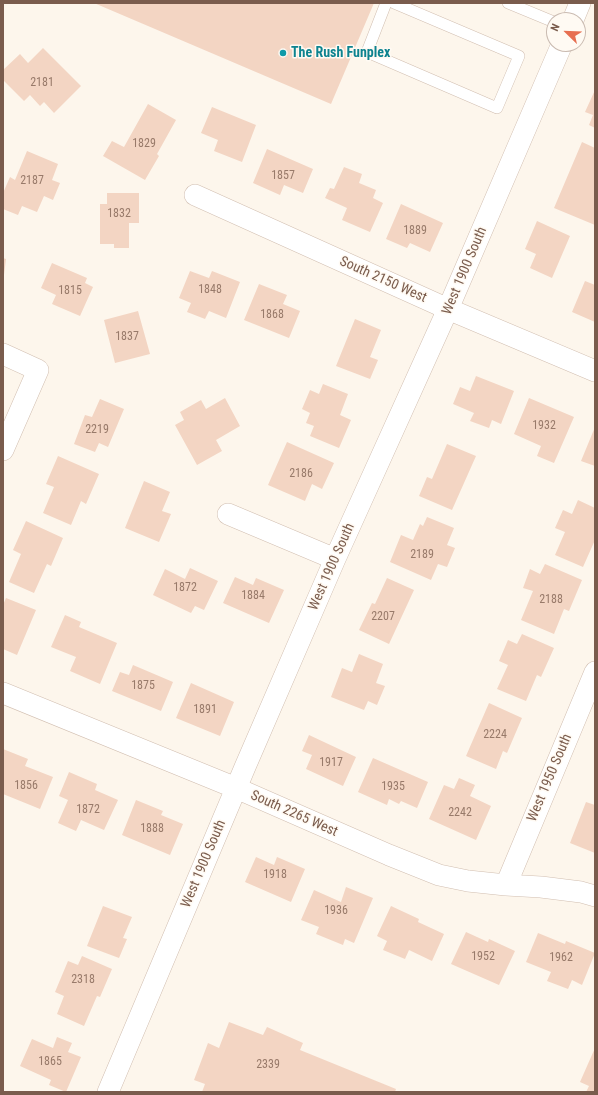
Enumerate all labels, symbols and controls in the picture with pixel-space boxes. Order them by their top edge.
north arrow [546,12,586,52]
text: N [548,22,563,33]
place label: The Rush Funplex [291,45,390,61]
marker: The Rush Funplex [278,48,288,58]
house number: 2181 [30,76,54,90]
house number: 1829 [132,137,156,151]
house number: 1857 [271,169,295,183]
house number: 2187 [20,174,44,188]
house number: 1832 [107,207,131,221]
house number: 1889 [403,224,427,238]
street label: West 1900 South [439,225,491,317]
street label: South 2150 West [337,253,429,307]
house number: 1848 [198,283,222,297]
house number: 1815 [58,284,82,298]
house number: 1868 [260,308,284,322]
house number: 1837 [115,330,139,344]
house number: 1932 [532,419,556,433]
house number: 2219 [85,423,109,437]
house number: 2186 [289,467,313,481]
street label: West 1900 South [305,521,359,613]
house number: 2189 [410,548,434,562]
house number: 1872 [173,581,197,595]
house number: 1884 [241,589,265,603]
house number: 2188 [539,593,563,607]
house number: 2207 [371,610,395,624]
house number: 1875 [131,679,155,693]
house number: 1891 [193,703,217,717]
house number: 2224 [483,728,507,742]
street label: West 1950 South [524,732,576,824]
house number: 1917 [319,756,343,770]
house number: 1856 [14,779,38,793]
house number: 1935 [381,780,405,794]
street label: South 2265 West [248,787,340,841]
house number: 1872 [76,803,100,817]
house number: 2242 [448,806,472,820]
street label: West 1900 South [178,818,230,910]
house number: 1888 [140,822,164,836]
house number: 1918 [263,868,287,882]
house number: 1936 [324,904,348,918]
house number: 1952 [471,950,495,964]
house number: 1962 [549,951,573,965]
house number: 2318 [71,973,95,987]
house number: 1865 [38,1055,62,1069]
house number: 2339 [256,1058,280,1072]

